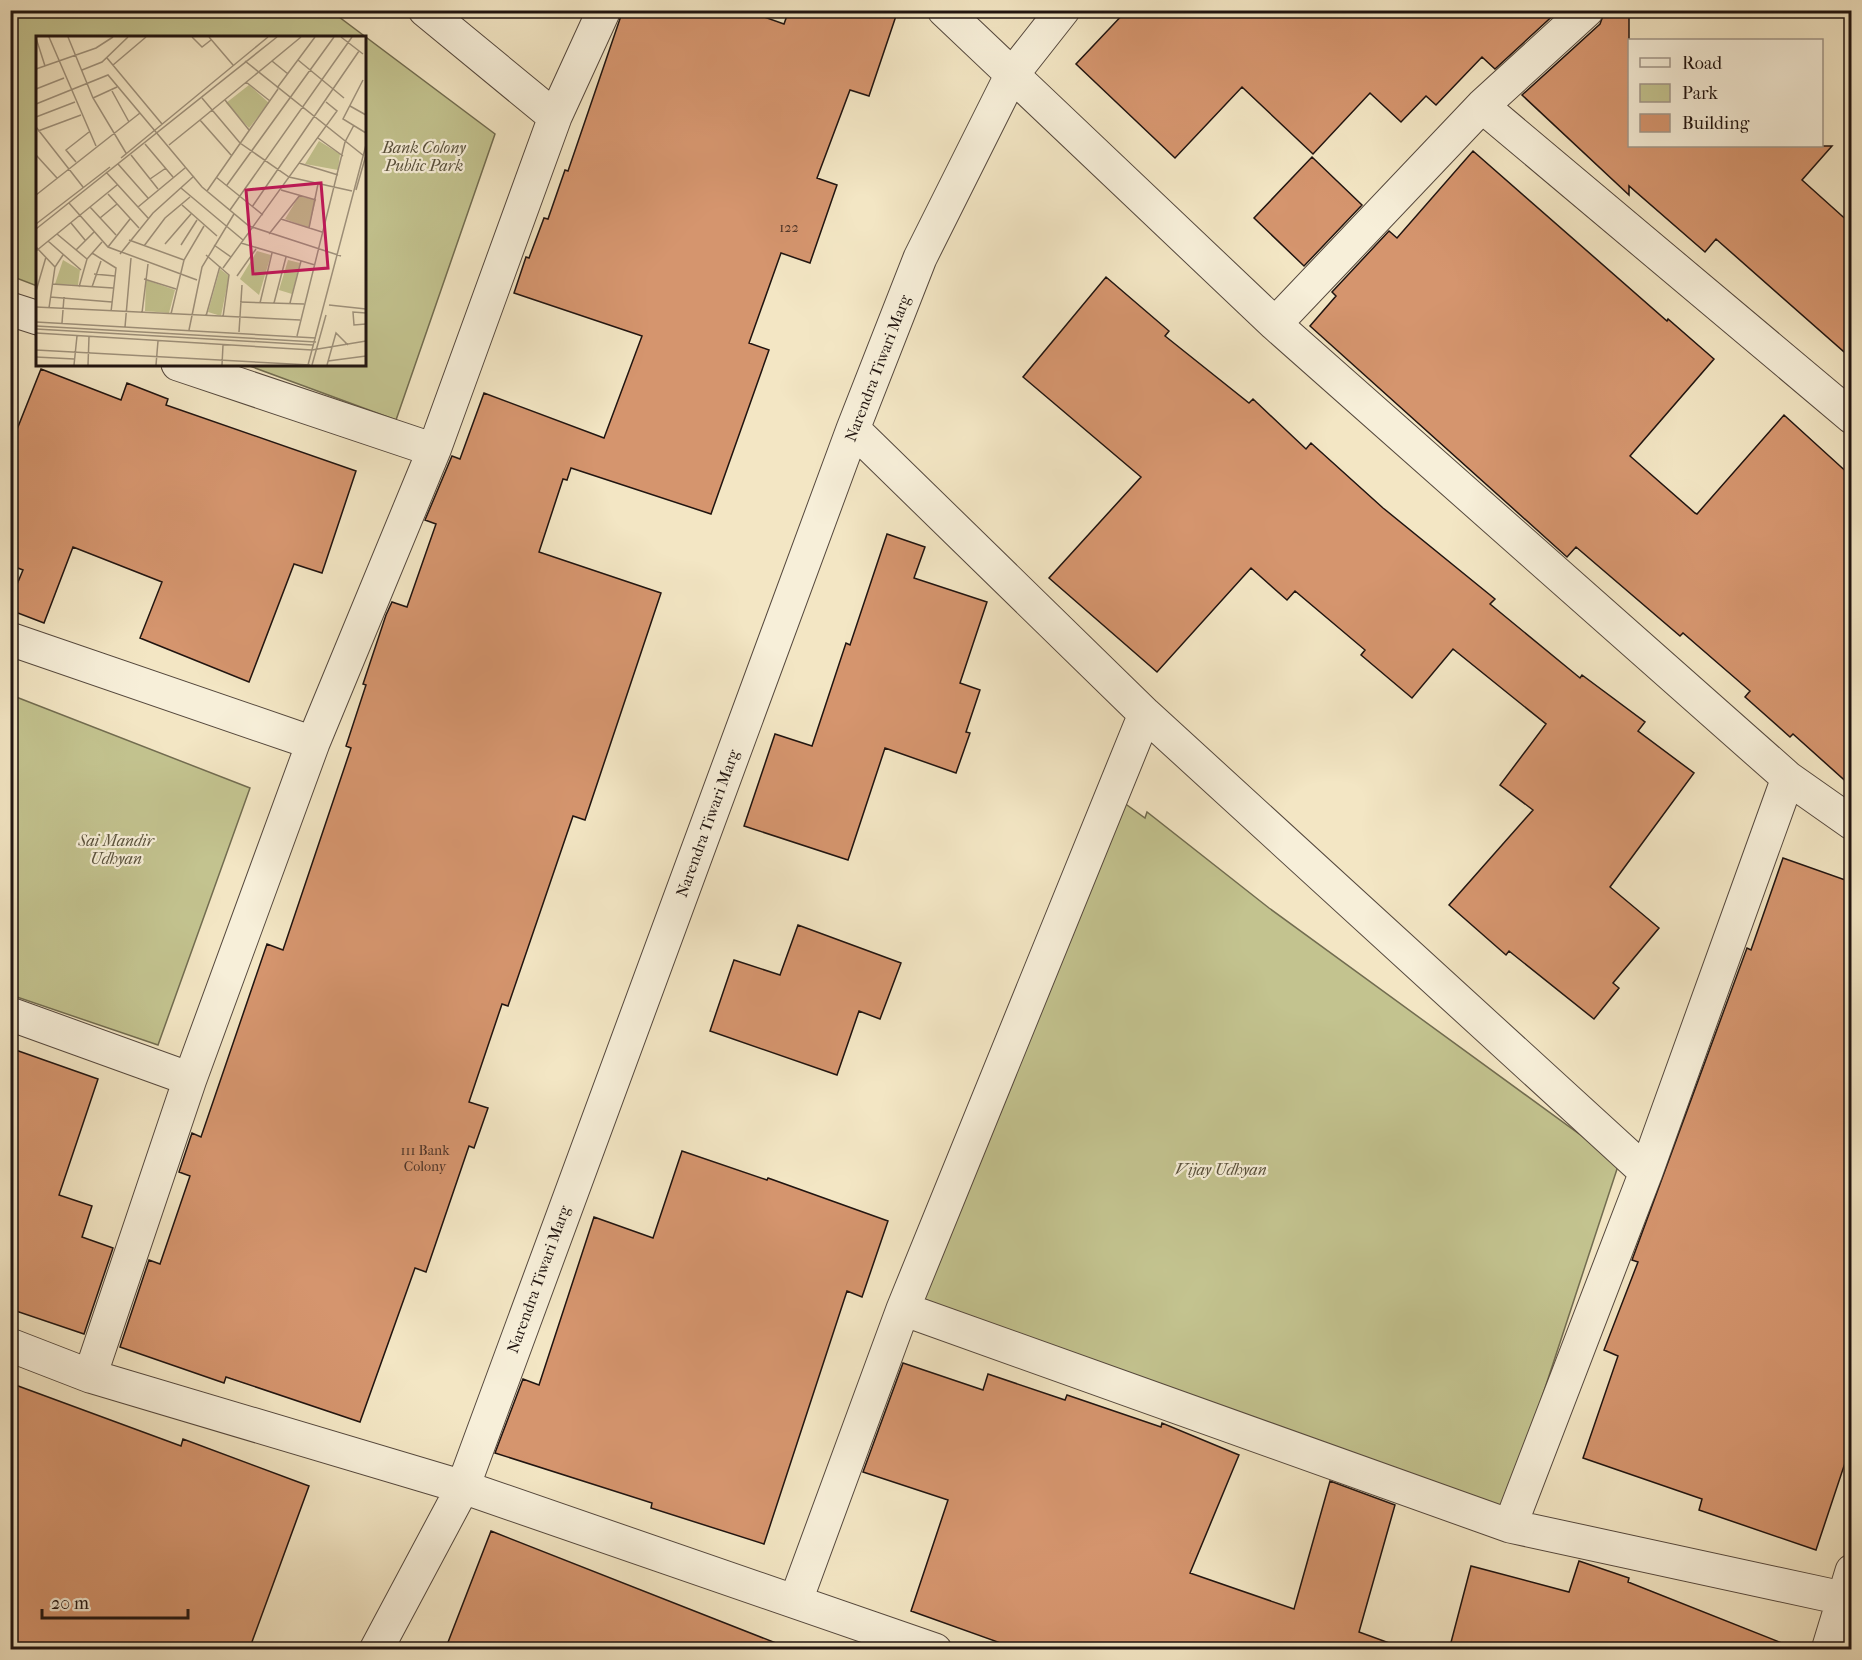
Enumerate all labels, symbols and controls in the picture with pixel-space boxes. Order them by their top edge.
inset map [36,36,366,366]
legend [1628,39,1823,147]
text: Road [1682,53,1722,74]
text: Park [1682,83,1719,104]
text: Building [1682,113,1750,134]
park label: Bank Colony Public Park [381,138,466,175]
house number: 122 [779,219,799,236]
street label: Narendra Tiwari Marg [841,292,914,444]
street label: Narendra Tiwari Marg [672,746,743,900]
park label: Sai Mandir Udhyan [77,831,156,868]
house number: 111 Bank Colony [401,1142,450,1175]
park label: Vijay Udhyan [1175,1160,1267,1179]
street label: Narendra Tiwari Marg [503,1202,574,1356]
scale bar [42,1582,188,1620]
text: 20 m [51,1593,89,1614]

